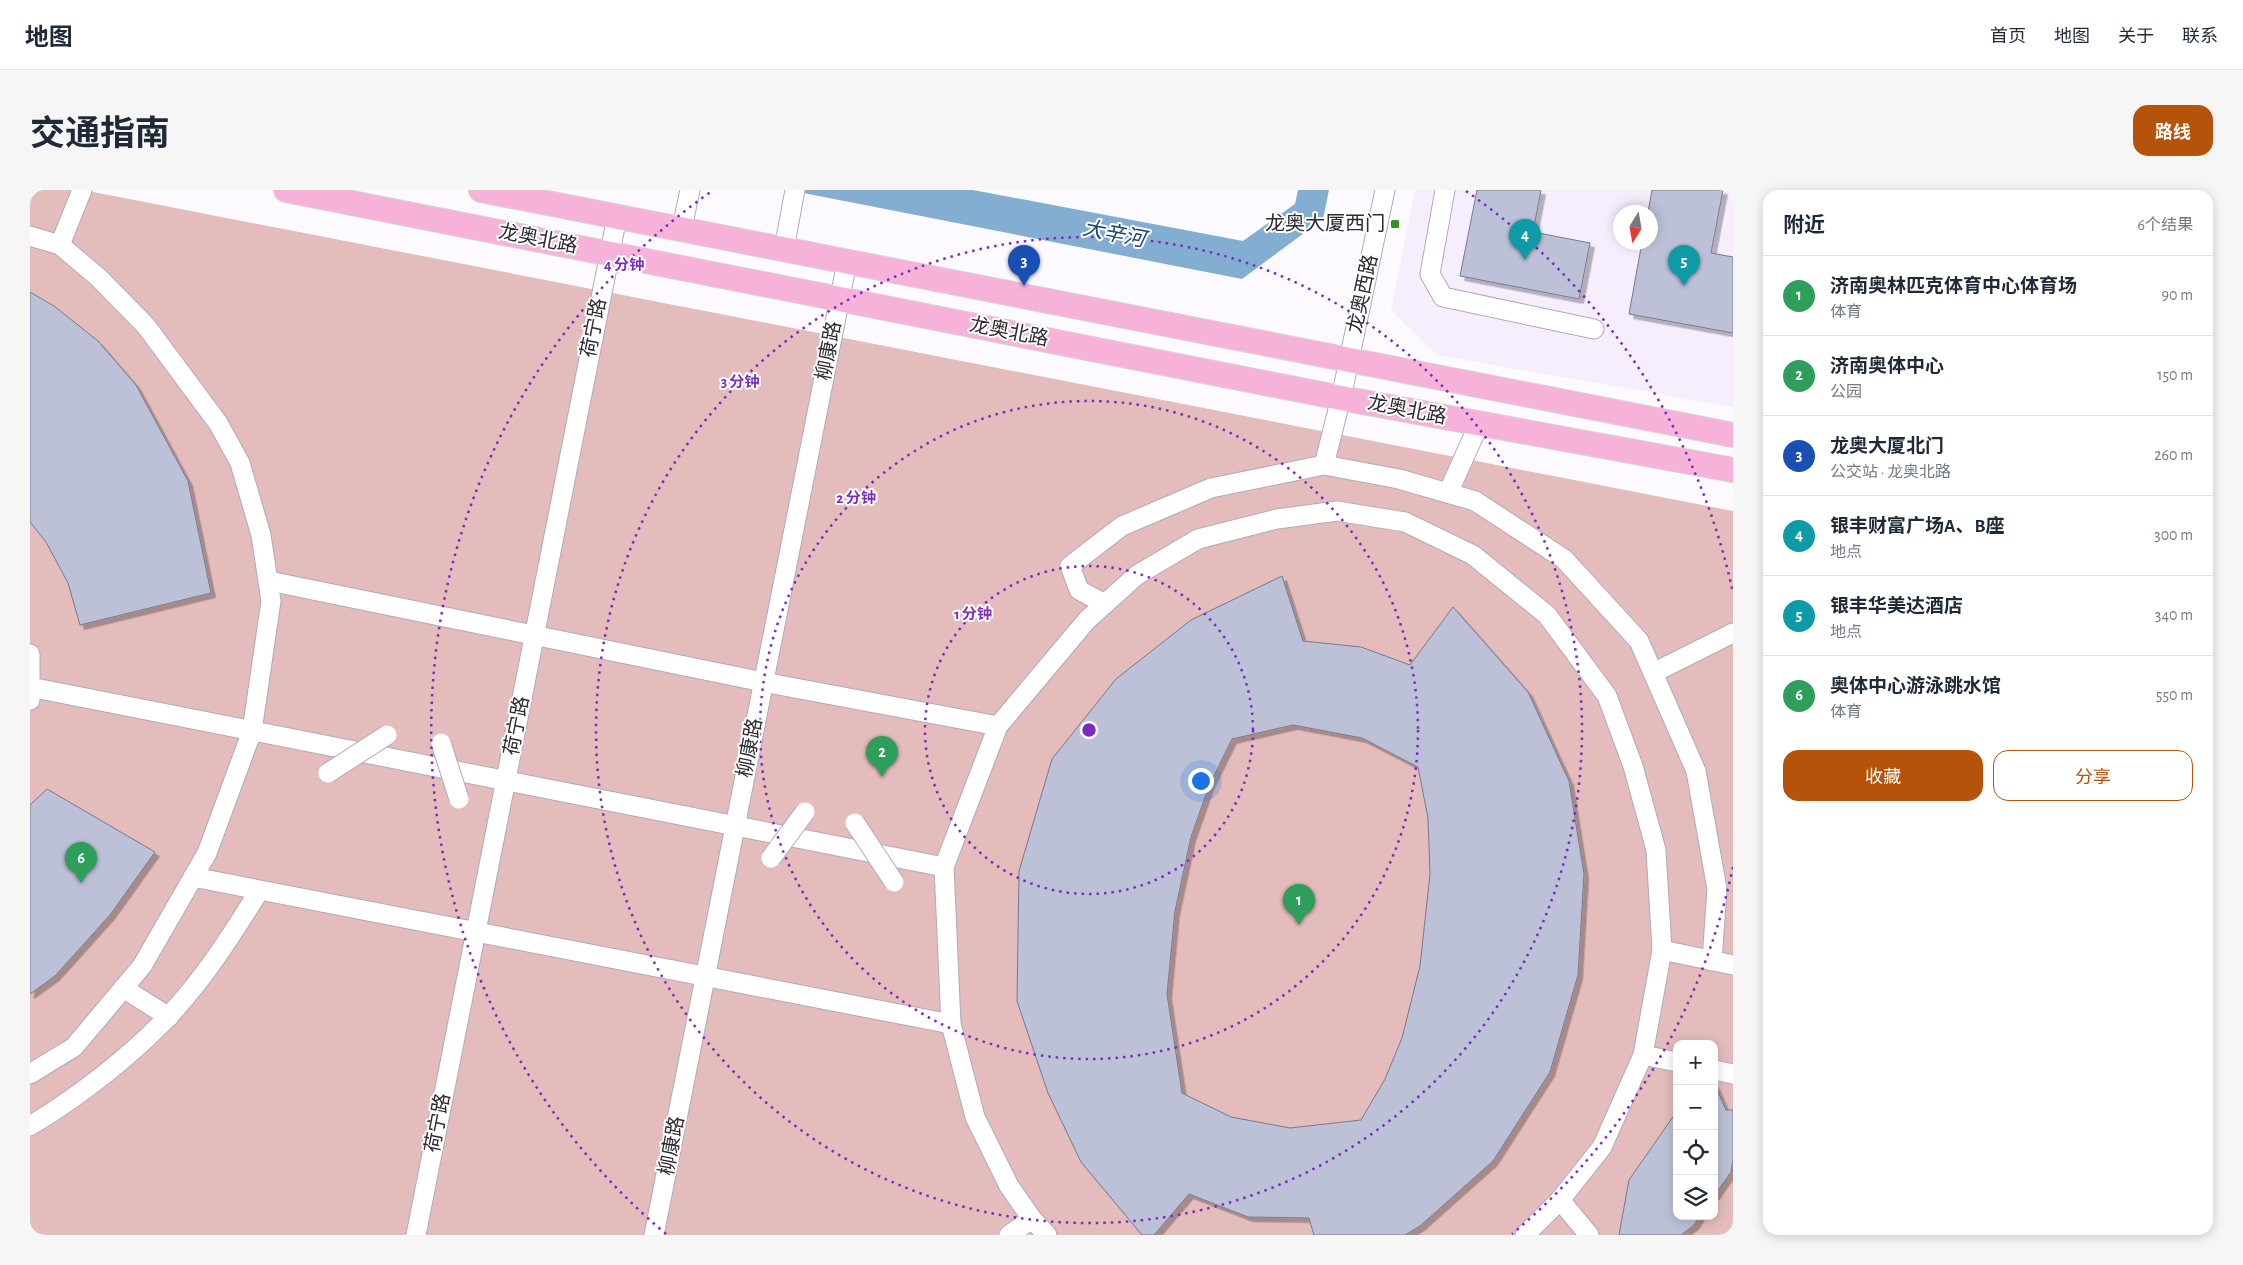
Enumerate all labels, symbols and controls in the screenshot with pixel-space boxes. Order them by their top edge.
text: 地图 [25,26,73,50]
text: 首页 [1990,28,2026,46]
text: 地图 [2054,28,2090,46]
text: 关于 [2118,28,2154,46]
text: 联系 [2182,28,2218,46]
button: 路线 [2133,105,2213,156]
text: 交通指南 [30,117,170,152]
north arrow [1613,205,1658,250]
place label: 龙奥大厦西门 [1265,213,1385,234]
text: 附近 [1783,215,1825,236]
water label: 大辛河 [1081,217,1151,251]
text: 6个结果 [2137,217,2193,233]
marker: 龙奥大厦西门 [1389,218,1401,230]
pin: 4 [1509,219,1541,260]
street label: 龙奥北路 [497,221,579,256]
pin: 3 [1008,245,1040,286]
pin: 5 [1668,245,1700,286]
street label: 龙奥西路 [1344,253,1381,335]
text: 4 分钟 [604,257,644,273]
text: 济南奥林匹克体育中心体育场 [1830,277,2077,296]
text: 1 [1796,287,1802,303]
text: 90 m [2162,287,2193,303]
street label: 荷宁路 [577,296,610,359]
text: 体育 [1830,304,1862,320]
street label: 龙奥北路 [968,314,1050,349]
street label: 柳康路 [812,319,845,382]
text: 济南奥体中心 [1830,357,1944,376]
text: 2 [1795,367,1803,383]
text: 150 m [2157,367,2193,383]
text: 3 分钟 [721,374,759,390]
text: 公园 [1830,384,1862,400]
street label: 龙奥北路 [1366,392,1448,427]
text: 龙奥大厦北门 [1830,437,1944,456]
text: 3 [1796,447,1802,463]
text: 260 m [2154,447,2193,463]
text: 公交站 · 龙奥北路 [1830,464,1951,480]
text: 2 分钟 [836,490,876,506]
text: 银丰财富广场A、B座 [1830,517,2004,536]
text: 4 [1795,527,1803,543]
text: 300 m [2154,527,2193,543]
text: 地点 [1830,544,1862,560]
text: 银丰华美达酒店 [1830,597,1963,616]
text: 1 分钟 [954,606,992,622]
text: 5 [1796,607,1802,623]
text: 340 m [2155,607,2193,623]
text: 地点 [1830,624,1862,640]
text: 奥体中心游泳跳水馆 [1830,677,2001,696]
text: 6 [1795,687,1803,703]
text: 550 m [2156,687,2193,703]
street label: 荷宁路 [500,694,533,757]
text: 体育 [1830,704,1862,720]
street label: 柳康路 [733,716,766,779]
centre of rings [1080,721,1098,739]
pin: 2 [866,736,898,777]
button: 收藏 [1783,750,1983,801]
button: 分享 [1993,750,2193,801]
your location [1188,768,1214,794]
pin: 6 [65,842,97,883]
pin: 1 [1283,884,1315,925]
map controls [1673,1040,1718,1220]
button: + [1673,1040,1718,1085]
button: − [1673,1085,1718,1130]
street label: 荷宁路 [421,1091,454,1154]
street label: 柳康路 [655,1114,688,1177]
button: locate [1673,1130,1718,1175]
button: layers [1673,1175,1718,1220]

